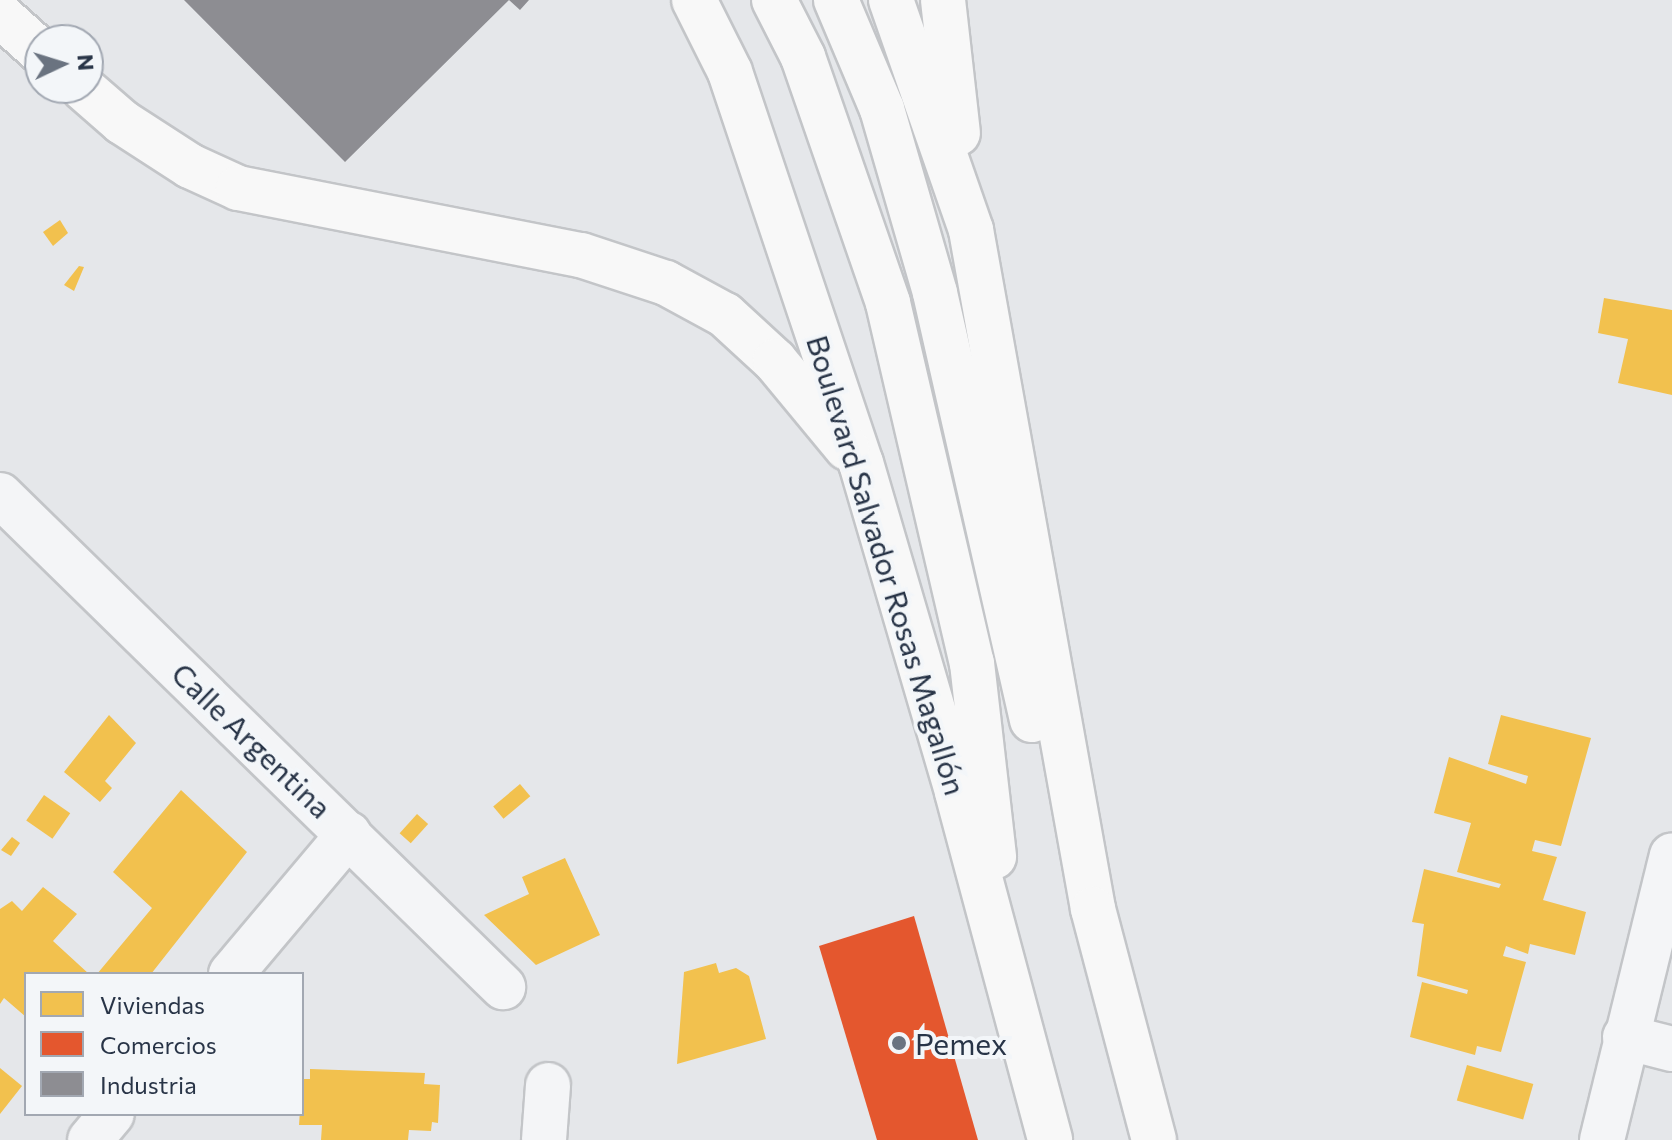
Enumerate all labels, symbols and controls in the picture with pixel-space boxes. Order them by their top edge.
north arrow [24,24,104,104]
text: N [72,53,100,72]
street label: Boulevard Salvador Rosas Magallón [800,331,974,799]
street label: Calle Argentina [165,655,339,825]
legend [24,972,304,1116]
text: Viviendas [100,990,205,1019]
place label: Pemex [915,1025,1007,1061]
text: Comercios [100,1030,217,1059]
marker: Pemex [890,1034,908,1052]
text: Industria [100,1070,197,1099]

